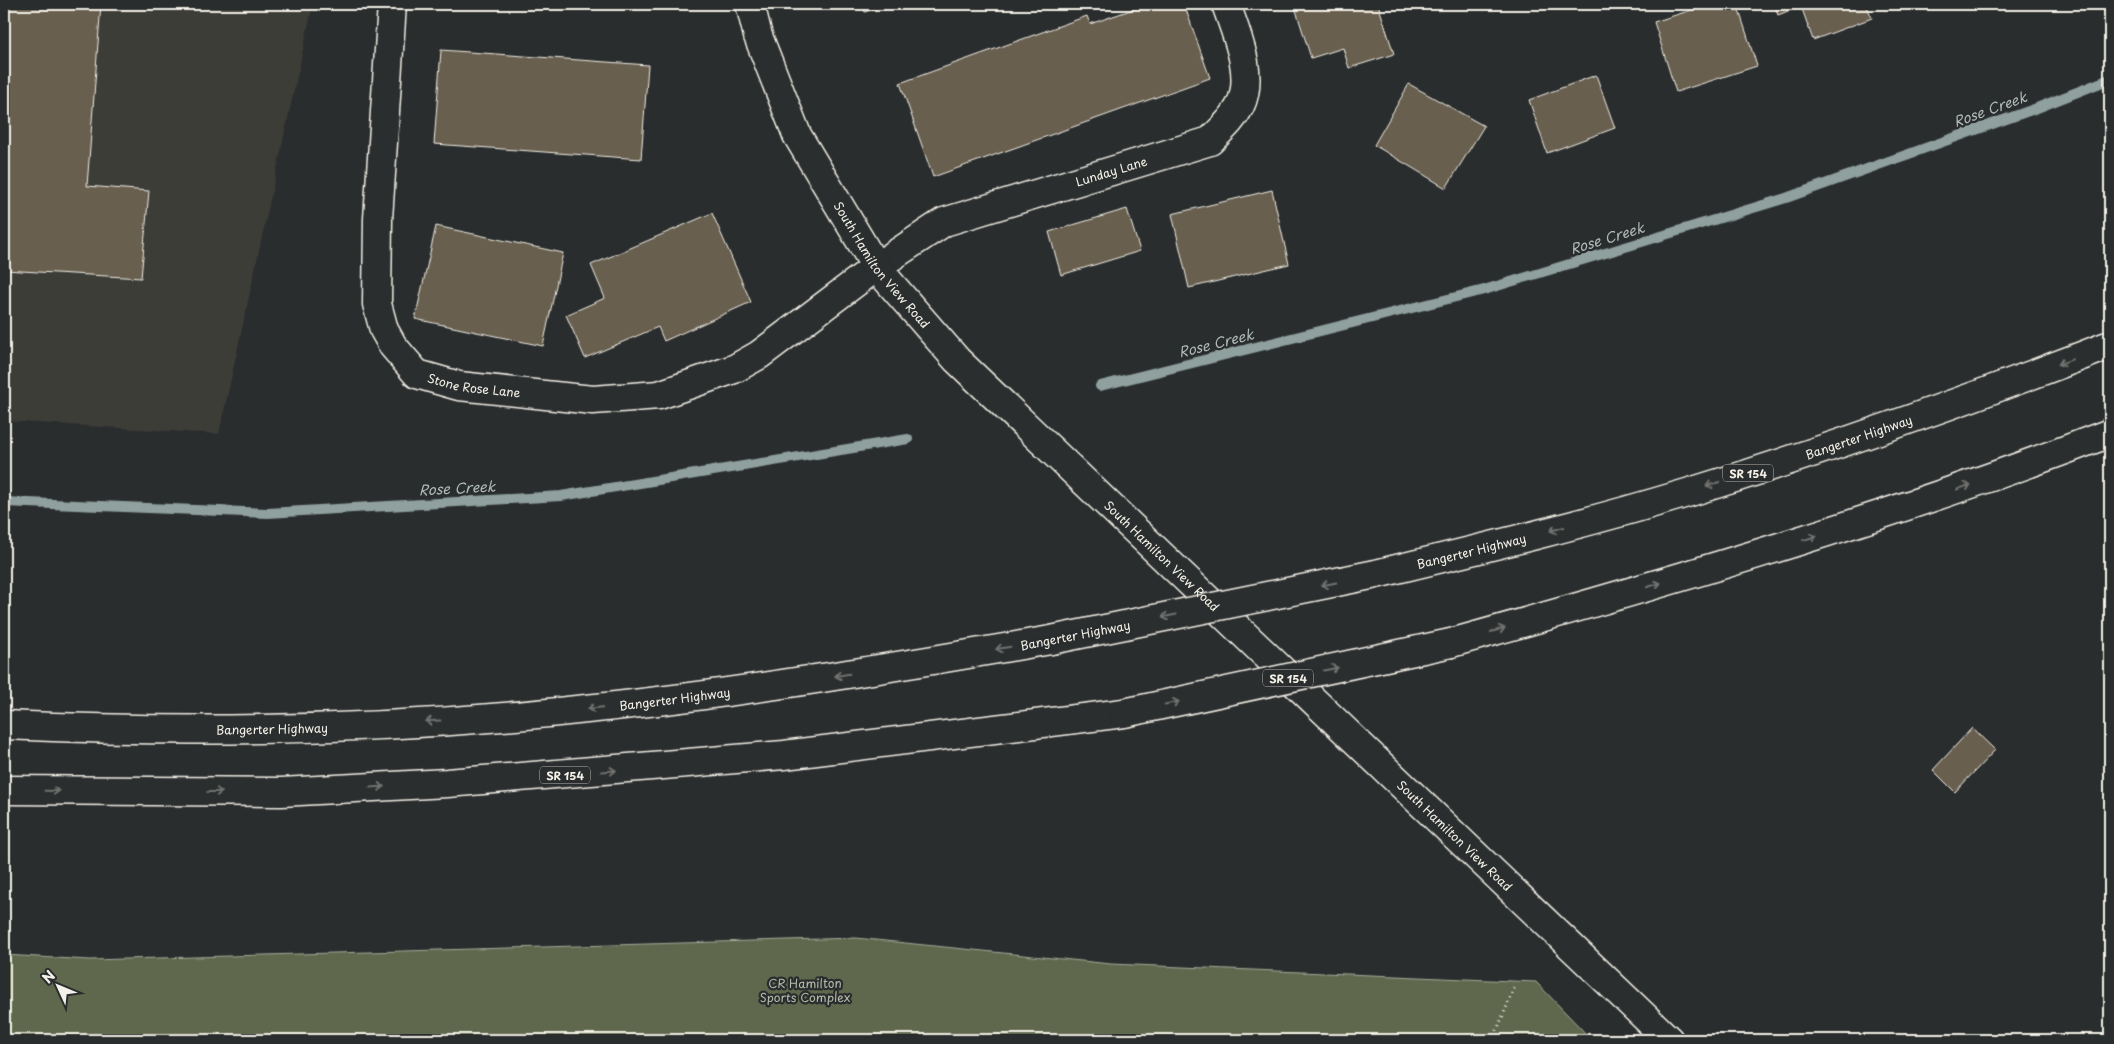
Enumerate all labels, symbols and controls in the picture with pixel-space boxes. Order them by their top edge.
water label: Rose Creek [1950,86,2031,132]
street label: Lunday Lane [1073,152,1150,190]
street label: South Hamilton View Road [830,198,934,332]
water label: Rose Creek [1567,216,1648,259]
water label: Rose Creek [1176,323,1257,362]
one-way arrow [2058,358,2073,368]
street label: Stone Rose Lane [425,368,522,401]
street label: Bangerter Highway [1803,410,1914,464]
road number: SR 154 [1723,464,1773,482]
water label: Rose Creek [418,475,497,500]
one-way arrow [1705,480,1721,490]
one-way arrow [1956,482,1971,491]
street label: South Hamilton View Road [1100,496,1224,615]
one-way arrow [1549,525,1565,535]
street label: Bangerter Highway [1415,529,1528,573]
one-way arrow [1801,533,1817,542]
one-way arrow [1321,580,1337,589]
one-way arrow [1646,580,1662,590]
one-way arrow [1162,612,1178,621]
street label: Bangerter Highway [1018,616,1132,654]
one-way arrow [1490,625,1506,634]
one-way arrow [995,644,1011,654]
one-way arrow [1322,664,1338,673]
road number: SR 154 [1263,670,1313,686]
one-way arrow [835,671,851,681]
street label: Bangerter Highway [618,683,731,714]
one-way arrow [1163,697,1179,707]
one-way arrow [587,703,603,713]
one-way arrow [425,717,441,726]
street label: Bangerter Highway [216,718,328,738]
road number: SR 154 [540,766,590,784]
one-way arrow [601,767,617,776]
street label: South Hamilton View Road [1393,776,1516,895]
one-way arrow [369,782,385,792]
one-way arrow [44,786,60,796]
one-way arrow [206,787,223,797]
north arrow [32,962,82,1012]
text: N [37,965,60,988]
park label: CR Hamilton Sports Complex [760,974,850,1006]

